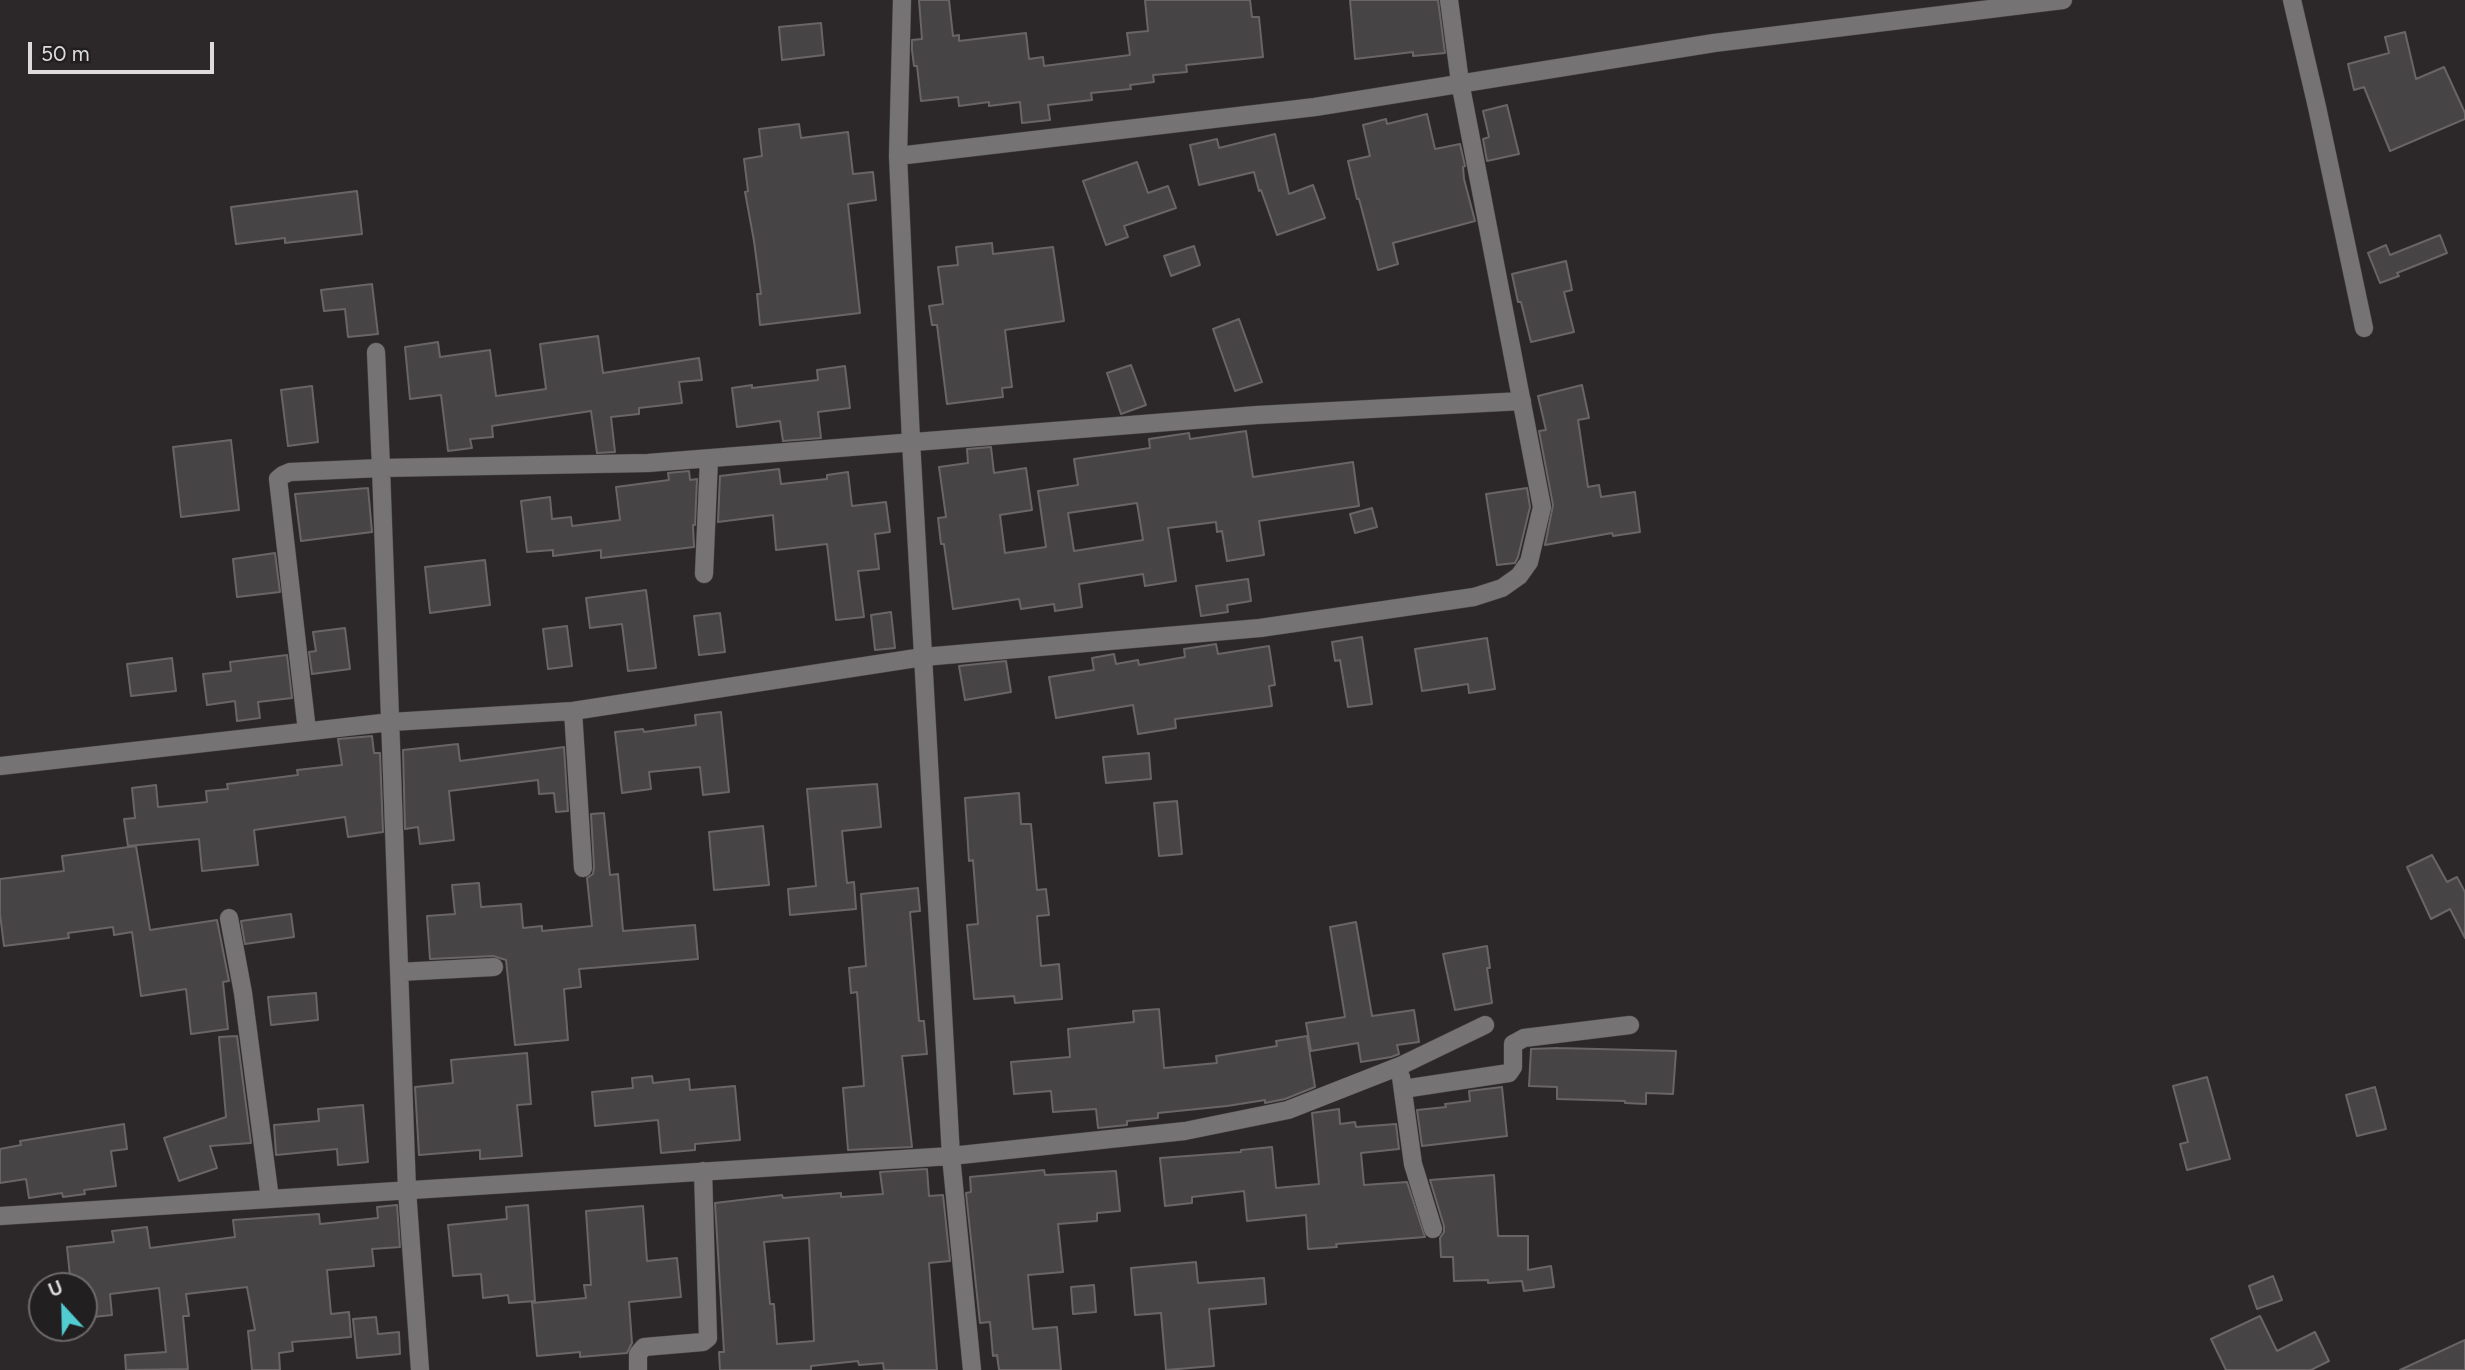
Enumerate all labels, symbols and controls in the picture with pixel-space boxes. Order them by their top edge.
scale bar [32,28,217,72]
text: 50 m [41,41,90,66]
north arrow [28,1272,98,1342]
text: U [45,1276,66,1302]

